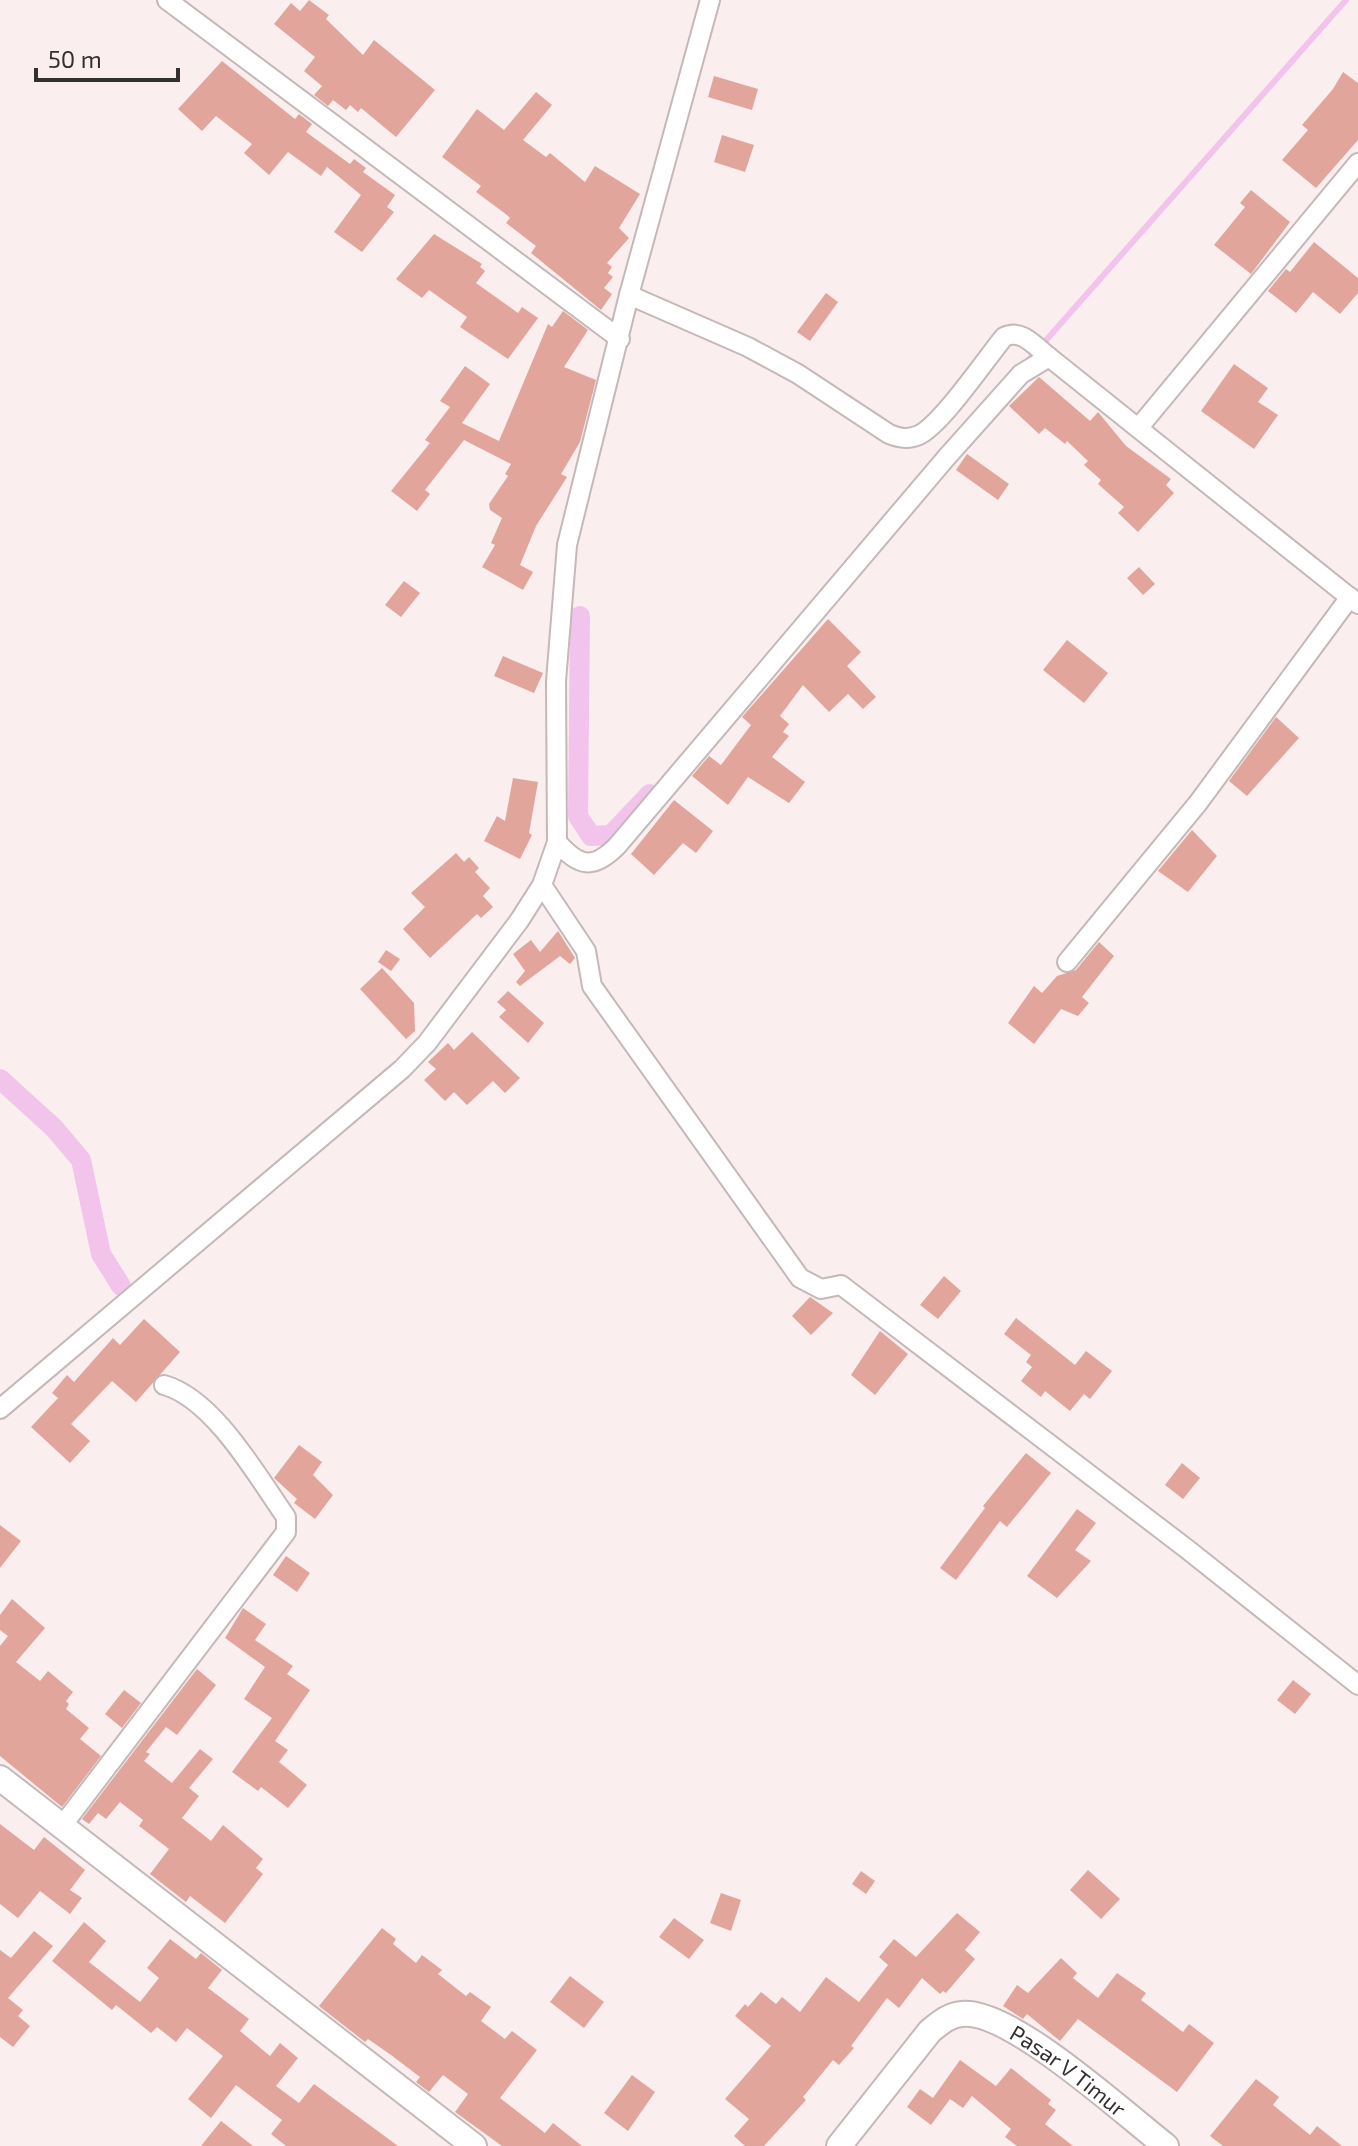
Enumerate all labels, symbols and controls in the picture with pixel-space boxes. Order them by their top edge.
scale bar [36,32,178,82]
text: 50 m [48,44,102,73]
street label: Pasar V Timur [1006,2019,1132,2121]

